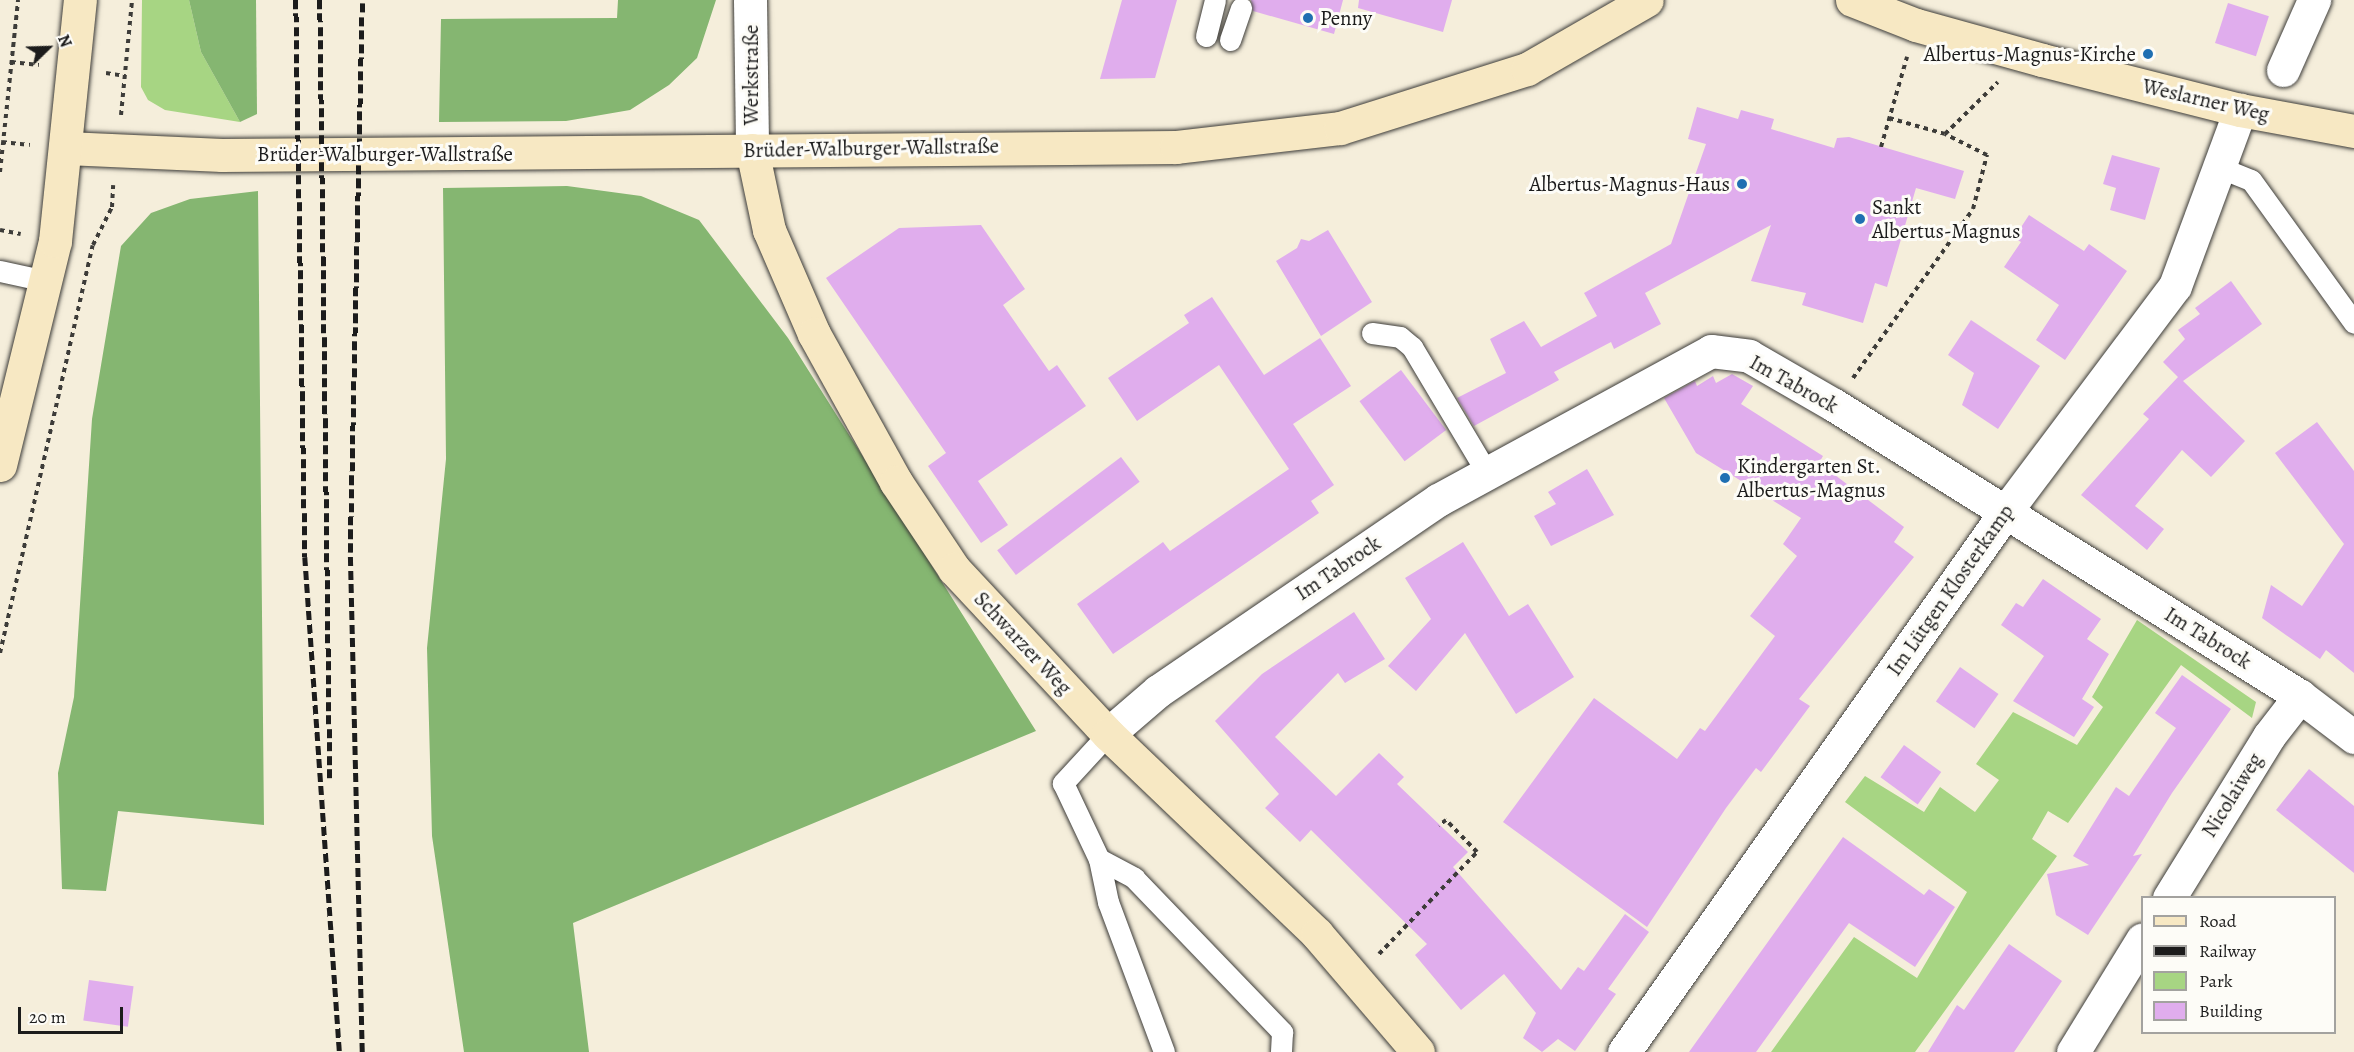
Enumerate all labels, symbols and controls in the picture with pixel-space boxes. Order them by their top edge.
place label: Penny [1320,5,1372,31]
marker: Penny [1301,11,1315,25]
north arrow [18,18,78,78]
street label: Werkstraße [738,25,764,125]
text: N [52,31,77,51]
place label: Albertus-Magnus-Kirche [1924,41,2136,67]
marker: Albertus-Magnus-Kirche [2141,47,2155,61]
street label: Weslarner Weg [2140,73,2272,127]
street label: Brüder-Walburger-Wallstraße [743,133,999,163]
street label: Brüder-Walburger-Wallstraße [257,141,513,167]
place label: Albertus-Magnus-Haus [1529,171,1730,197]
marker: Albertus-Magnus-Haus [1735,177,1749,191]
place label: Sankt Albertus-Magnus [1872,194,2020,244]
marker: Sankt Albertus-Magnus [1853,212,1867,226]
street label: Im Tabrock [1745,349,1843,419]
place label: Kindergarten St. Albertus-Magnus [1737,453,1885,503]
marker: Kindergarten St. Albertus-Magnus [1718,471,1732,485]
street label: Im Lütgen Klosterkamp [1881,499,2019,681]
street label: Im Tabrock [1291,530,1385,606]
street label: Schwarzer Weg [969,586,1077,700]
street label: Im Tabrock [2160,601,2256,675]
street label: Nicolaiweg [2196,748,2268,842]
legend [2141,896,2336,1034]
text: Road [2199,909,2236,933]
text: Railway [2199,939,2256,963]
text: Park [2199,969,2233,993]
scale bar [21,995,126,1033]
text: Building [2199,999,2263,1023]
text: 20 m [29,1005,66,1029]

